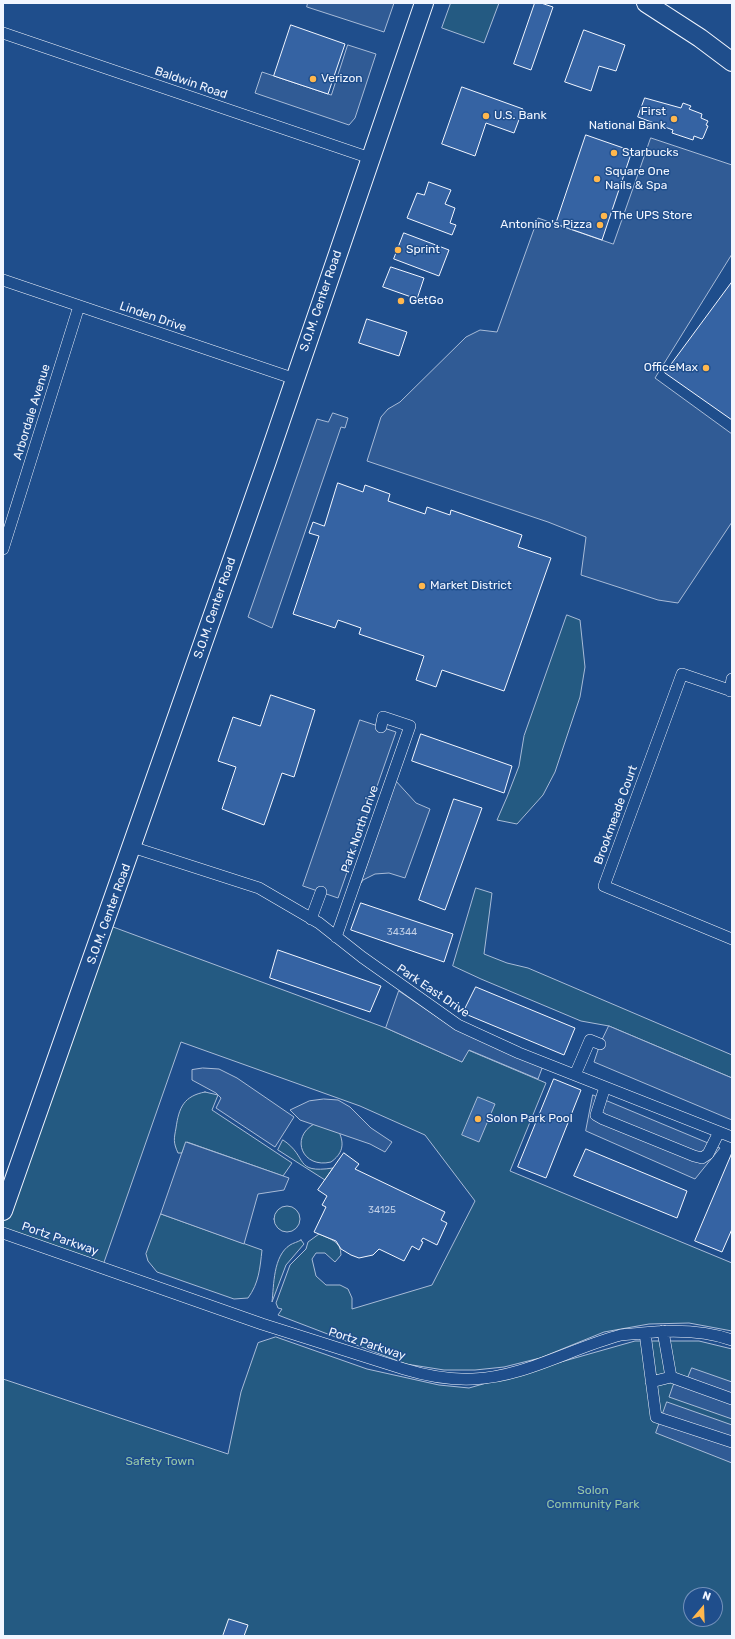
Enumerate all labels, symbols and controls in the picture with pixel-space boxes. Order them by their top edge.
street label: Baldwin Road [153,64,229,102]
place label: Verizon [321,72,363,86]
marker: Verizon [308,74,318,84]
place label: First National Bank [589,105,666,133]
place label: U.S. Bank [494,109,547,123]
marker: U.S. Bank [481,111,491,121]
marker: First National Bank [669,114,679,124]
place label: Starbucks [622,146,679,160]
marker: Starbucks [609,148,619,158]
place label: Square One Nails & Spa [605,165,670,193]
marker: Square One Nails & Spa [592,174,602,184]
place label: The UPS Store [612,209,692,223]
marker: The UPS Store [599,211,609,221]
place label: Antonino's Pizza [500,218,592,232]
marker: Antonino's Pizza [595,220,605,230]
place label: Sprint [406,243,440,257]
marker: Sprint [393,245,403,255]
street label: S.O.M. Center Road [297,249,345,353]
place label: GetGo [409,294,444,308]
marker: GetGo [396,296,406,306]
street label: Linden Drive [118,299,188,335]
place label: OfficeMax [644,361,698,375]
street label: Arbordale Avenue [11,362,53,462]
marker: OfficeMax [701,363,711,373]
street label: S.O.M. Center Road [191,556,239,660]
place label: Market District [430,579,512,593]
marker: Market District [417,581,427,591]
street label: Brookmeade Court [591,763,641,867]
street label: Park North Drive [338,783,382,875]
street label: S.O.M. Center Road [84,862,134,966]
house number: 34344 [387,926,417,938]
street label: Park East Drive [394,961,472,1021]
place label: Solon Park Pool [486,1112,573,1126]
marker: Solon Park Pool [473,1114,483,1124]
house number: 34125 [368,1204,396,1216]
street label: Portz Parkway [20,1219,100,1259]
street label: Portz Parkway [327,1325,407,1363]
park label: Safety Town [126,1455,194,1469]
park label: Solon Community Park [547,1484,639,1512]
north arrow [683,1587,723,1627]
text: N [701,1589,713,1604]

